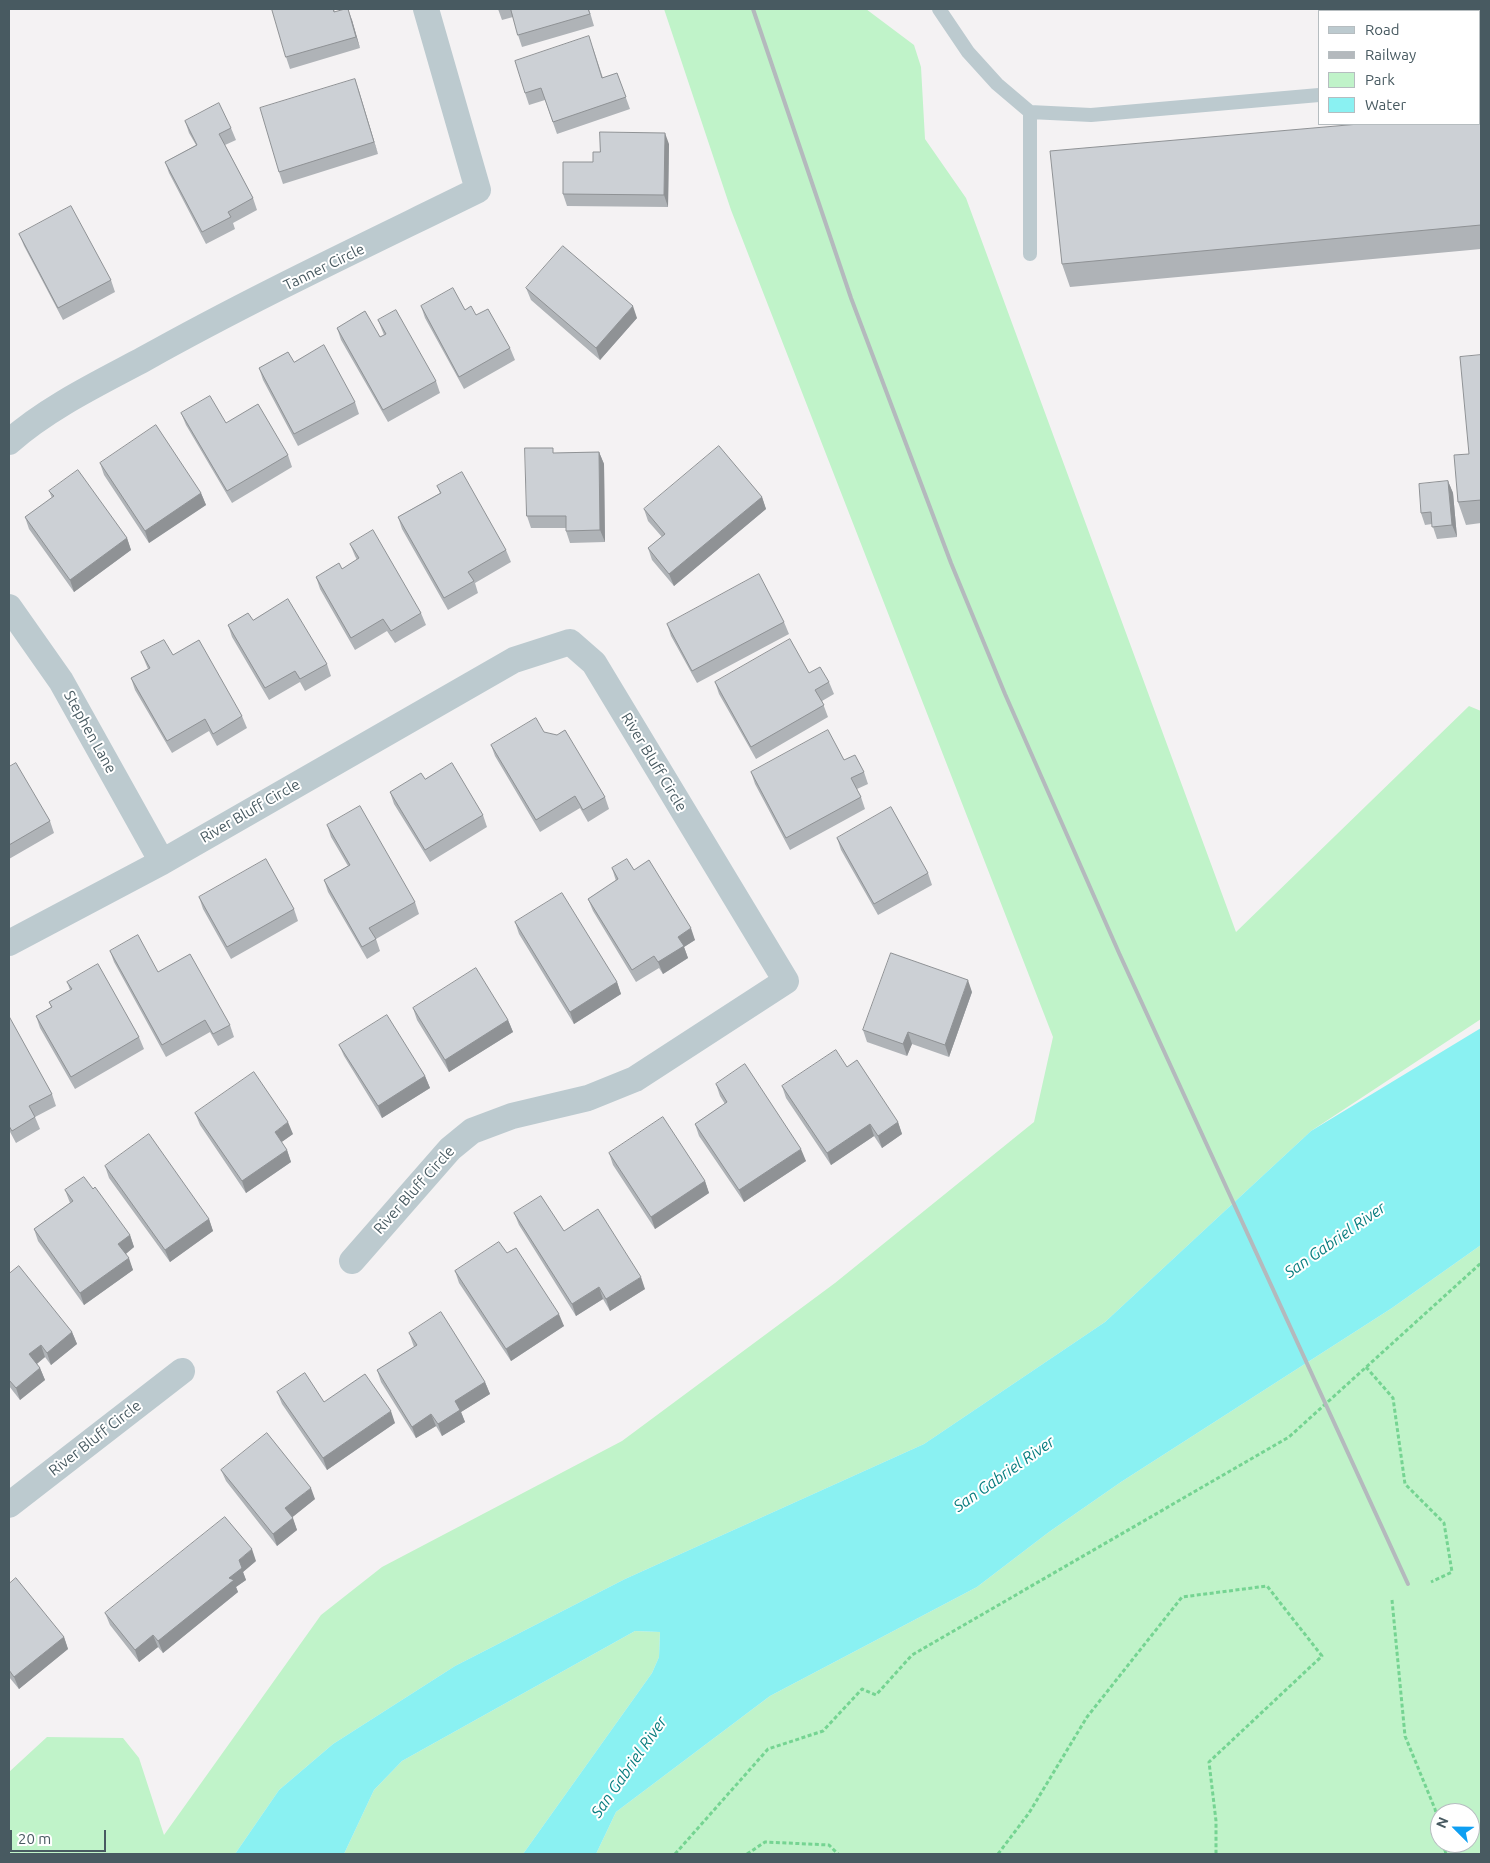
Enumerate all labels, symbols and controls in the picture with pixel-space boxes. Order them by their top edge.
legend [1318,10,1480,125]
text: Road [1365,21,1400,38]
text: Railway [1365,46,1416,63]
text: Park [1365,71,1395,88]
text: Water [1365,96,1406,113]
street label: Tanner Circle [281,240,367,294]
street label: Stephen Lane [60,687,120,777]
street label: River Bluff Circle [617,709,691,815]
street label: River Bluff Circle [197,775,303,847]
street label: River Bluff Circle [370,1142,458,1238]
water label: San Gabriel River [1281,1198,1389,1282]
street label: River Bluff Circle [45,1396,145,1480]
water label: San Gabriel River [950,1432,1058,1516]
water label: San Gabriel River [587,1713,671,1821]
north arrow [1430,1803,1480,1853]
text: N [1433,1815,1452,1830]
scale bar [12,1820,109,1852]
text: 20 m [18,1830,51,1847]

